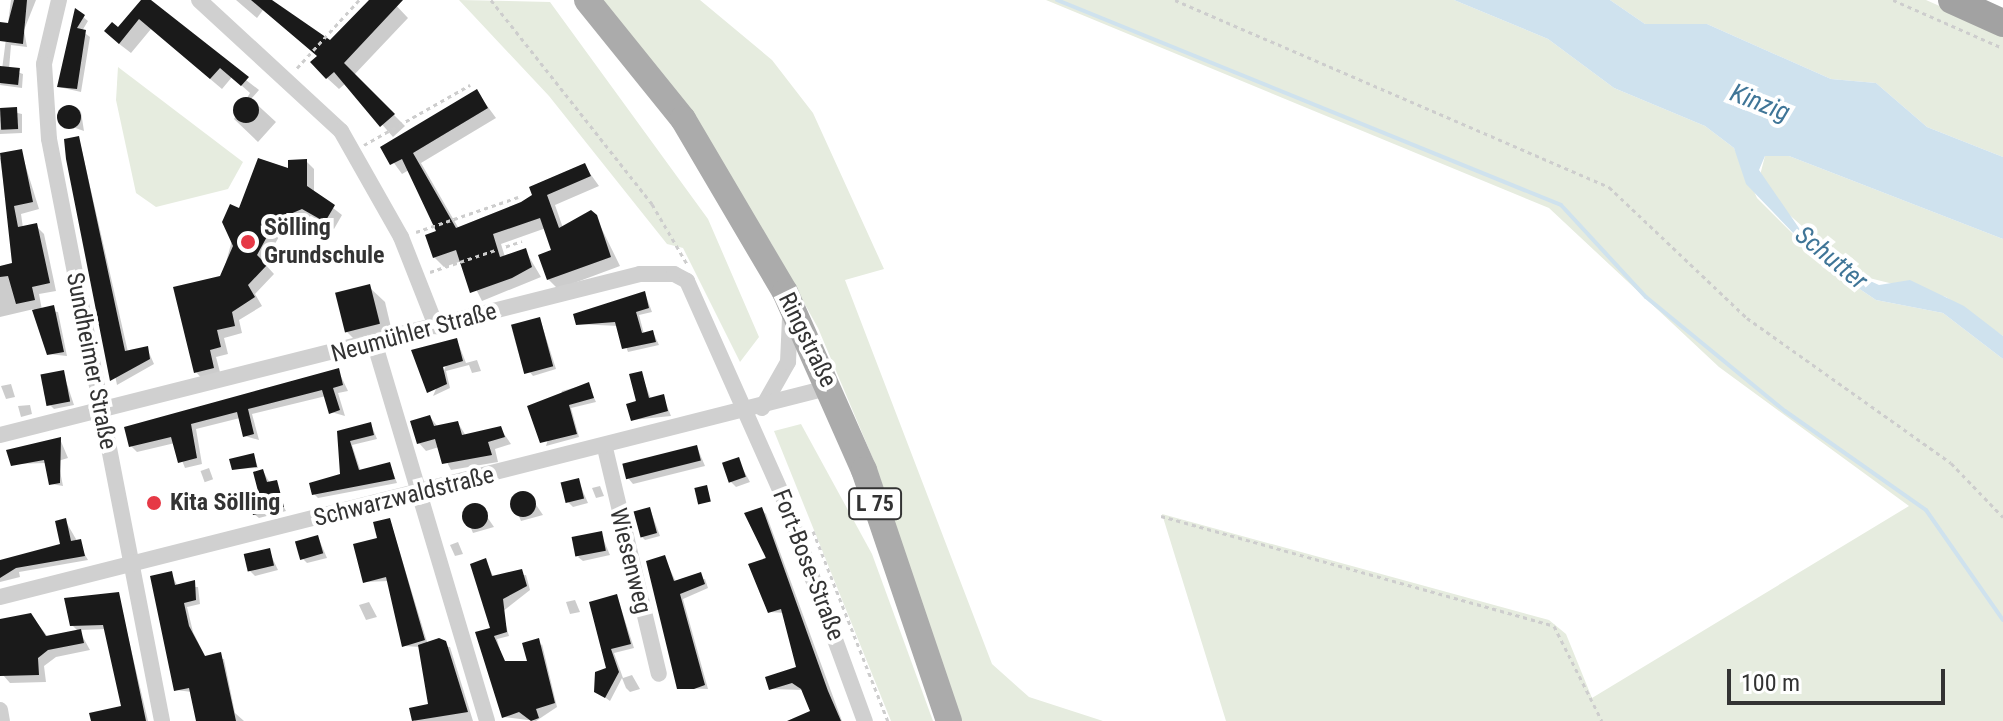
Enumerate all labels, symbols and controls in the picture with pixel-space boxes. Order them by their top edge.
water label: Kinzig [1726,77,1794,129]
place label: Sölling Grundschule [264,214,385,270]
water label: Schutter [1789,220,1873,296]
marker: Sölling Grundschule [239,233,257,251]
street label: Sundheimer Straße [60,270,122,452]
street label: Ringstraße [772,288,842,392]
street label: Neumühler Straße [328,297,500,369]
street label: Schwarzwaldstraße [311,461,497,533]
street label: Fort-Bose-Straße [766,485,850,645]
road number: L 75 [847,486,903,522]
place label: Kita Sölling [170,489,280,517]
marker: Kita Sölling [145,494,163,512]
street label: Wiesenweg [603,505,657,617]
scale bar [1731,653,1949,703]
text: 100 m [1741,669,1800,697]

